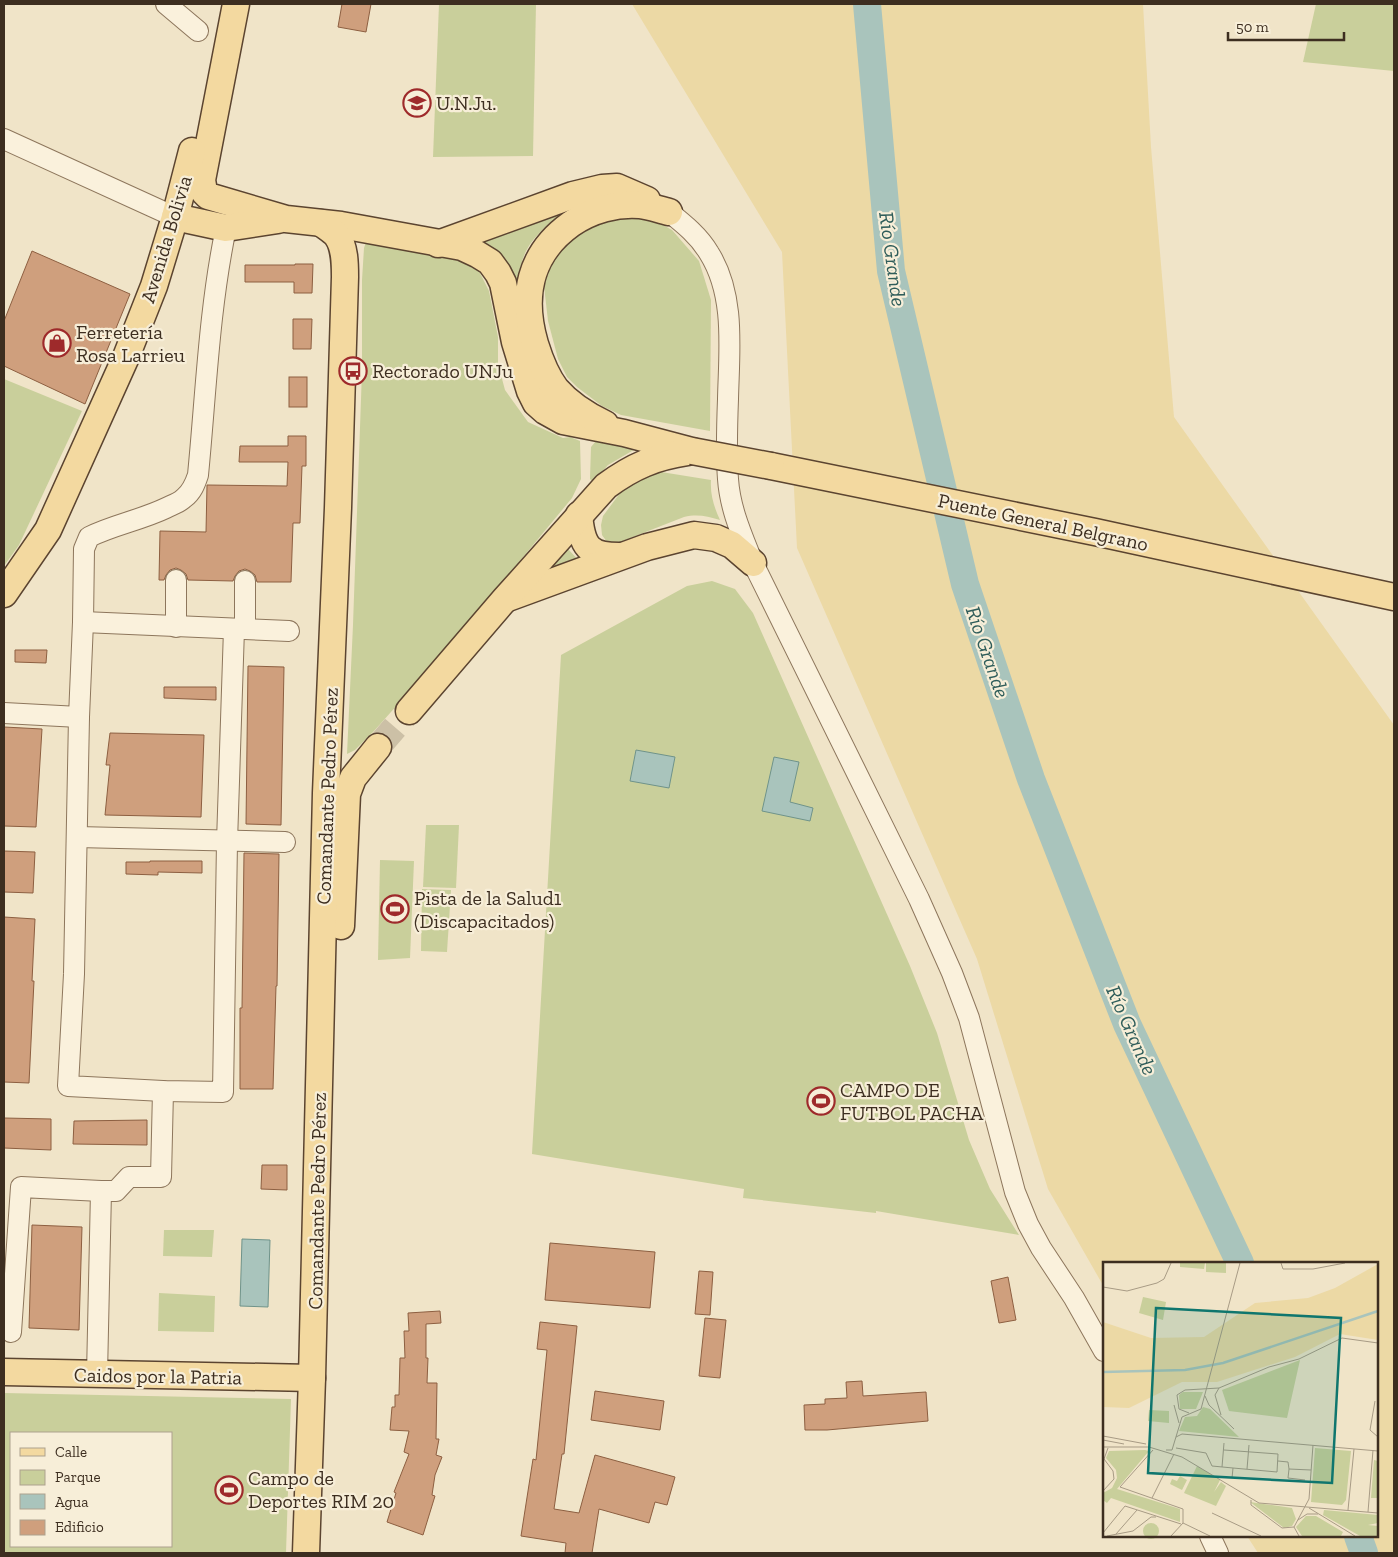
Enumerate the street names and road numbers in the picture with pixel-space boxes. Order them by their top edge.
street label: Avenida Bolivia [135,172,197,306]
street label: Puente General Belgrano [936,488,1150,556]
street label: Comandante Pedro Pérez [311,687,343,905]
street label: Comandante Pedro Pérez [303,1092,331,1310]
street label: Caidos por la Patria [74,1363,243,1389]

